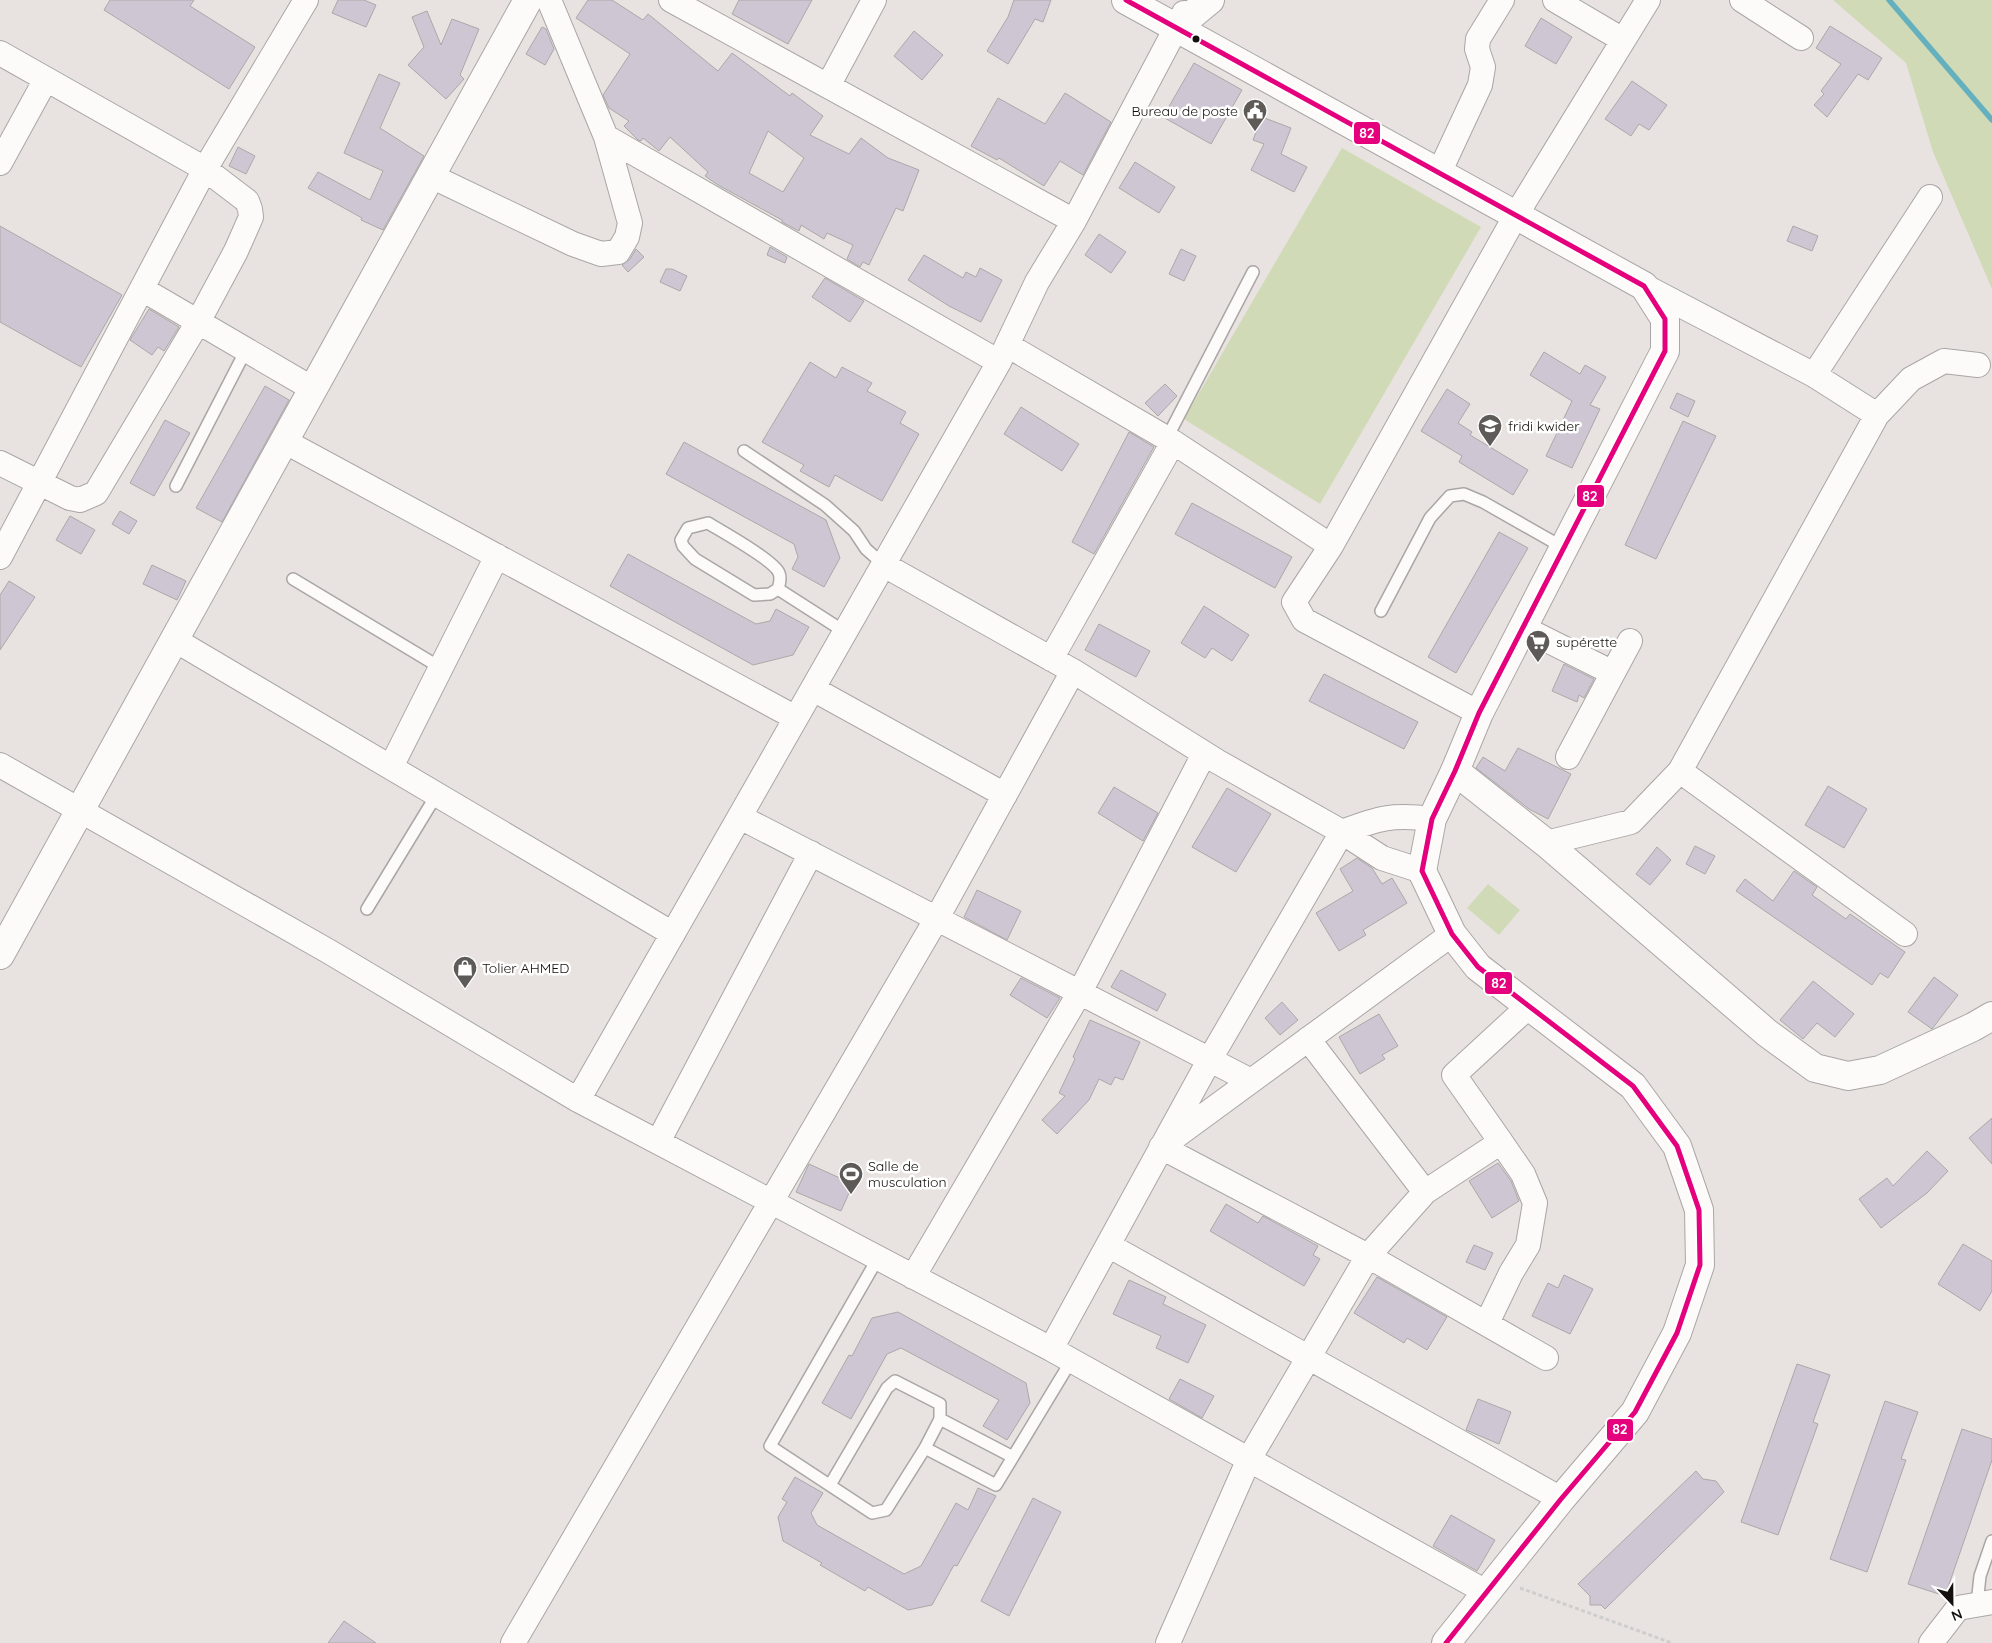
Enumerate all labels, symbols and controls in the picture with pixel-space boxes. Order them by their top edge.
unlabelled marker [1191,34,1201,44]
public building icon: Bureau de poste [1242,98,1268,132]
place label: Bureau de poste [1131,102,1238,120]
line badge: 82 [1353,121,1381,145]
text: 82 [1359,124,1375,142]
school or university icon: fridi kwider [1477,413,1503,447]
place label: fridi kwider [1508,417,1580,435]
line badge: 82 [1576,484,1605,508]
text: 82 [1582,487,1598,505]
supermarket icon: supérette [1525,629,1551,663]
place label: supérette [1556,633,1617,651]
shop icon: Tolier AHMED [452,955,478,989]
place label: Tolier AHMED [482,959,569,977]
line badge: 82 [1484,971,1513,995]
text: 82 [1491,974,1507,992]
place label: Salle de musculation [868,1157,947,1191]
sports icon: Salle de musculation [838,1161,864,1195]
line badge: 82 [1606,1418,1634,1442]
text: 82 [1612,1420,1628,1438]
north arrow [1927,1578,1977,1628]
text: N [1949,1605,1965,1625]

